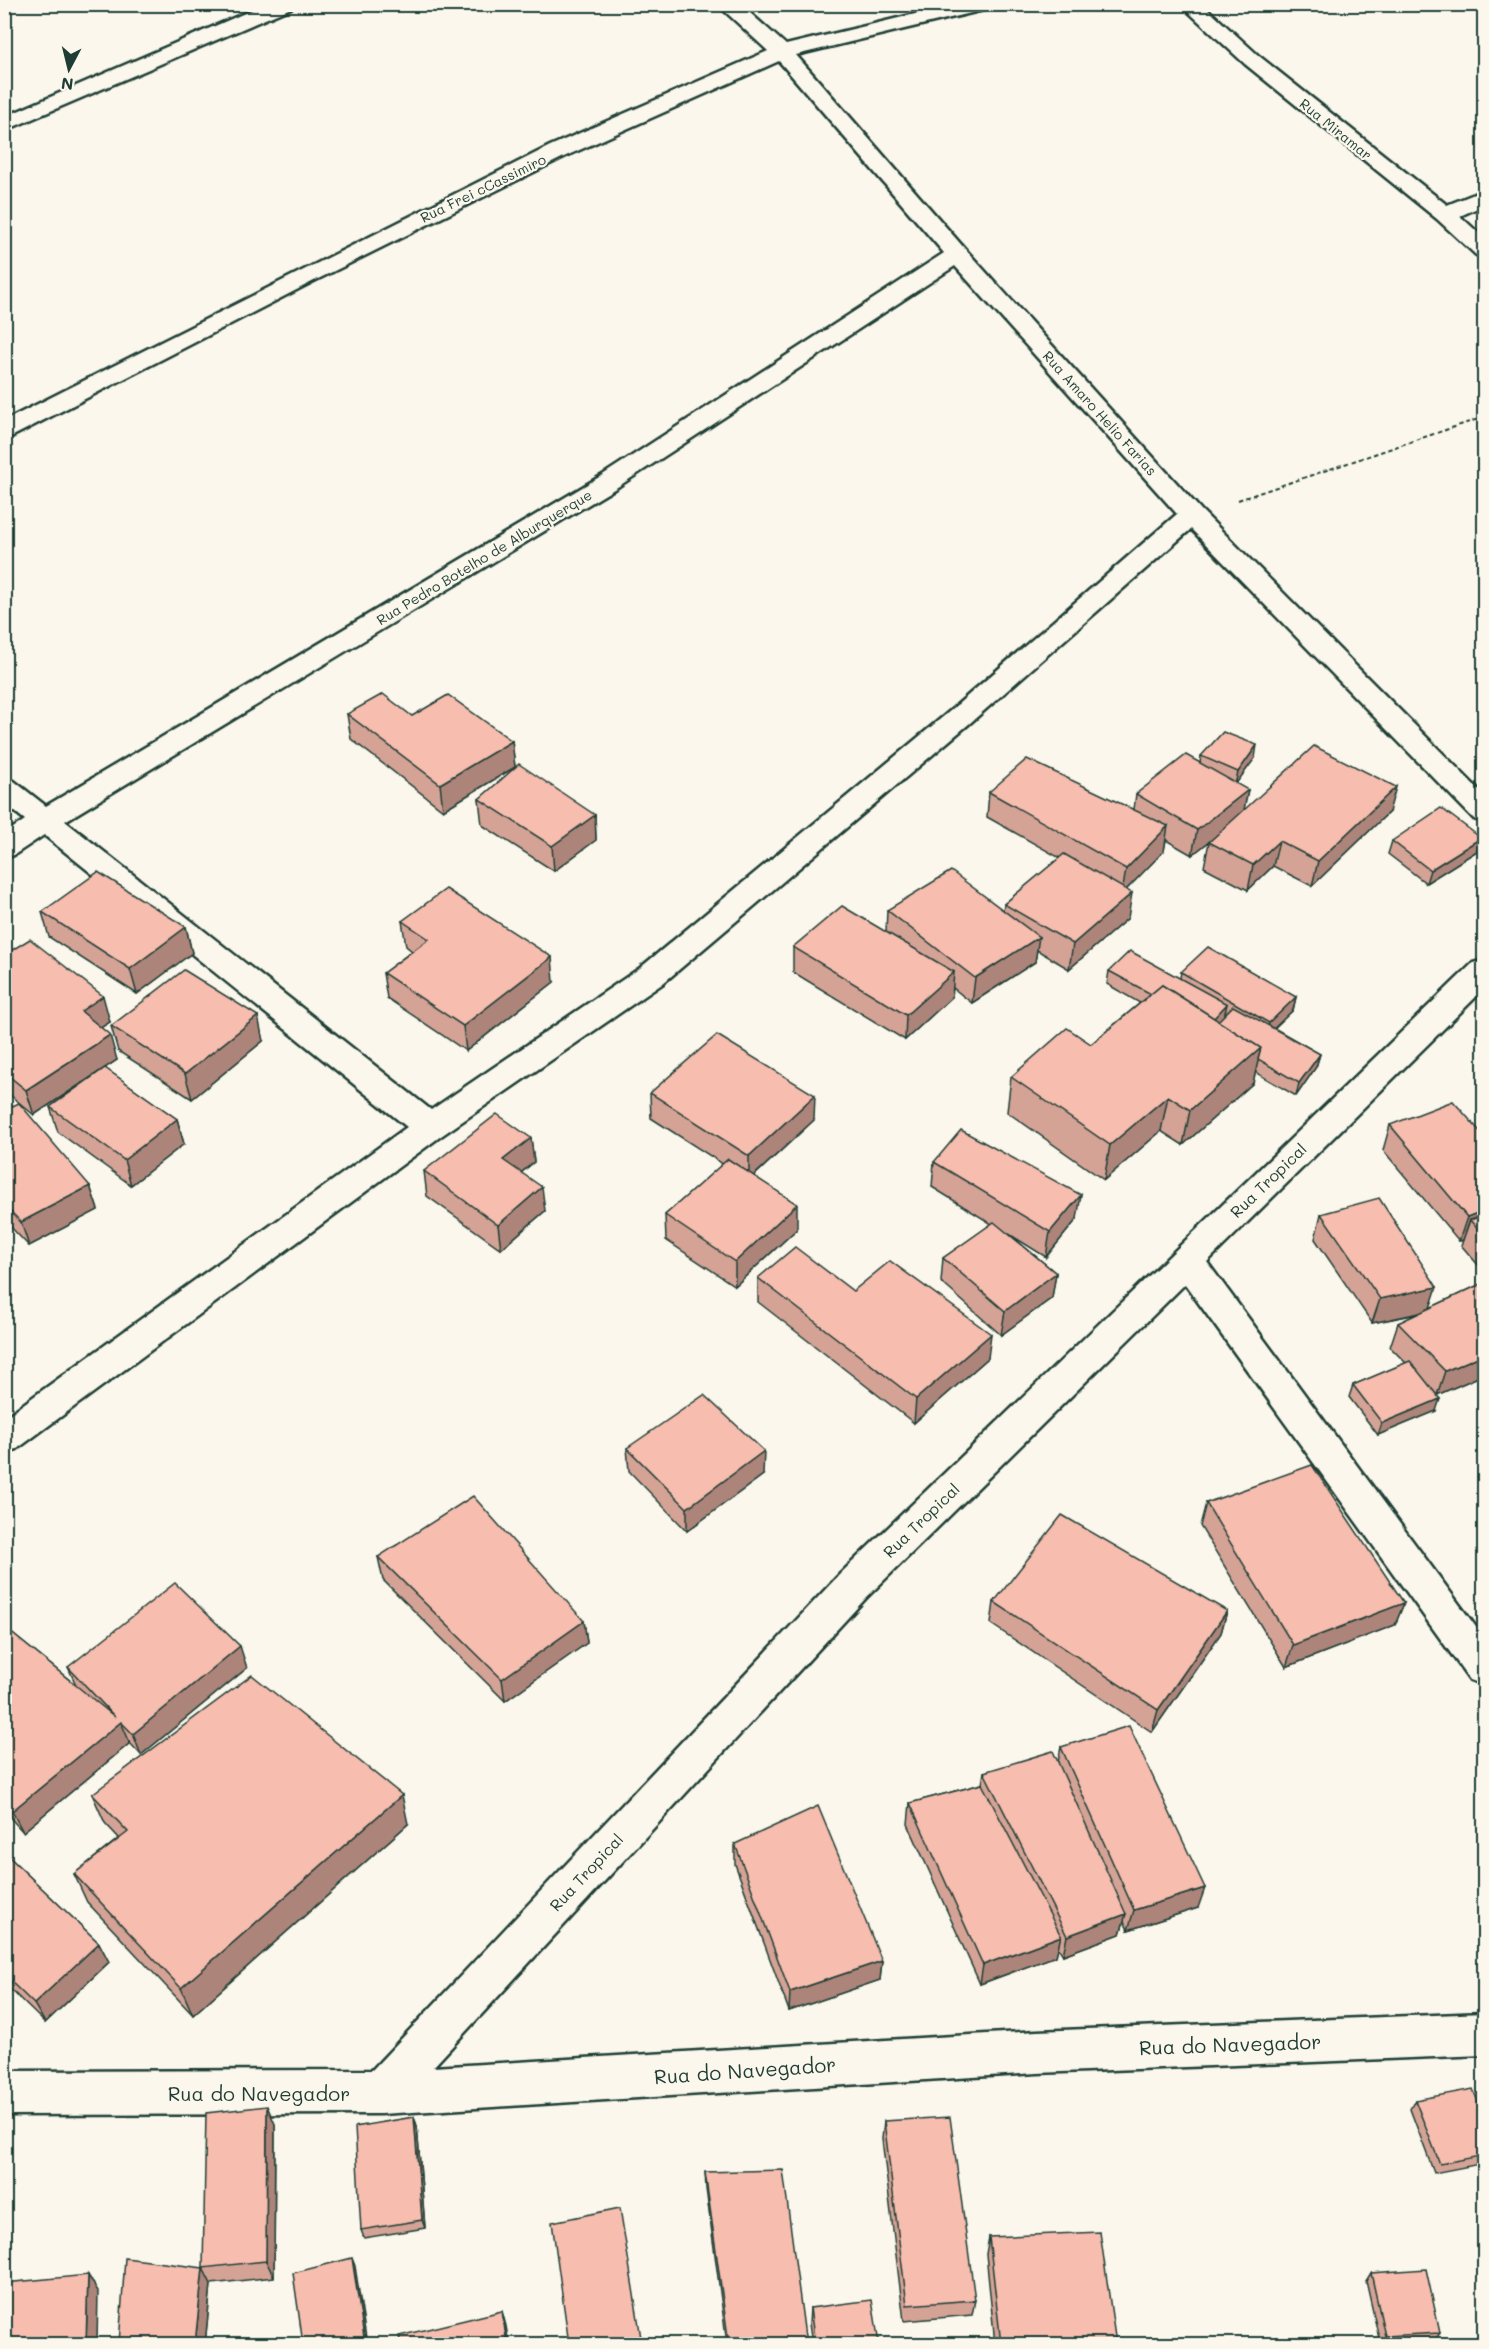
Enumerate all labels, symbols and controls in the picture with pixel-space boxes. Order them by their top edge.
north arrow [39,39,99,99]
text: N [60,73,74,96]
street label: Rua Miramar [1296,94,1376,164]
street label: Rua Frei cCassimiro [417,149,549,227]
street label: Rua Amaro Helio Farias [1039,347,1161,479]
street label: Rua Pedro Botelho de Alburquerque [373,485,595,629]
street label: Rua Tropical [1225,1138,1311,1222]
street label: Rua Tropical [878,1478,964,1562]
street label: Rua Tropical [545,1829,627,1915]
street label: Rua do Navegador [1138,2028,1322,2060]
street label: Rua do Navegador [653,2051,837,2089]
street label: Rua do Navegador [168,2080,350,2106]

